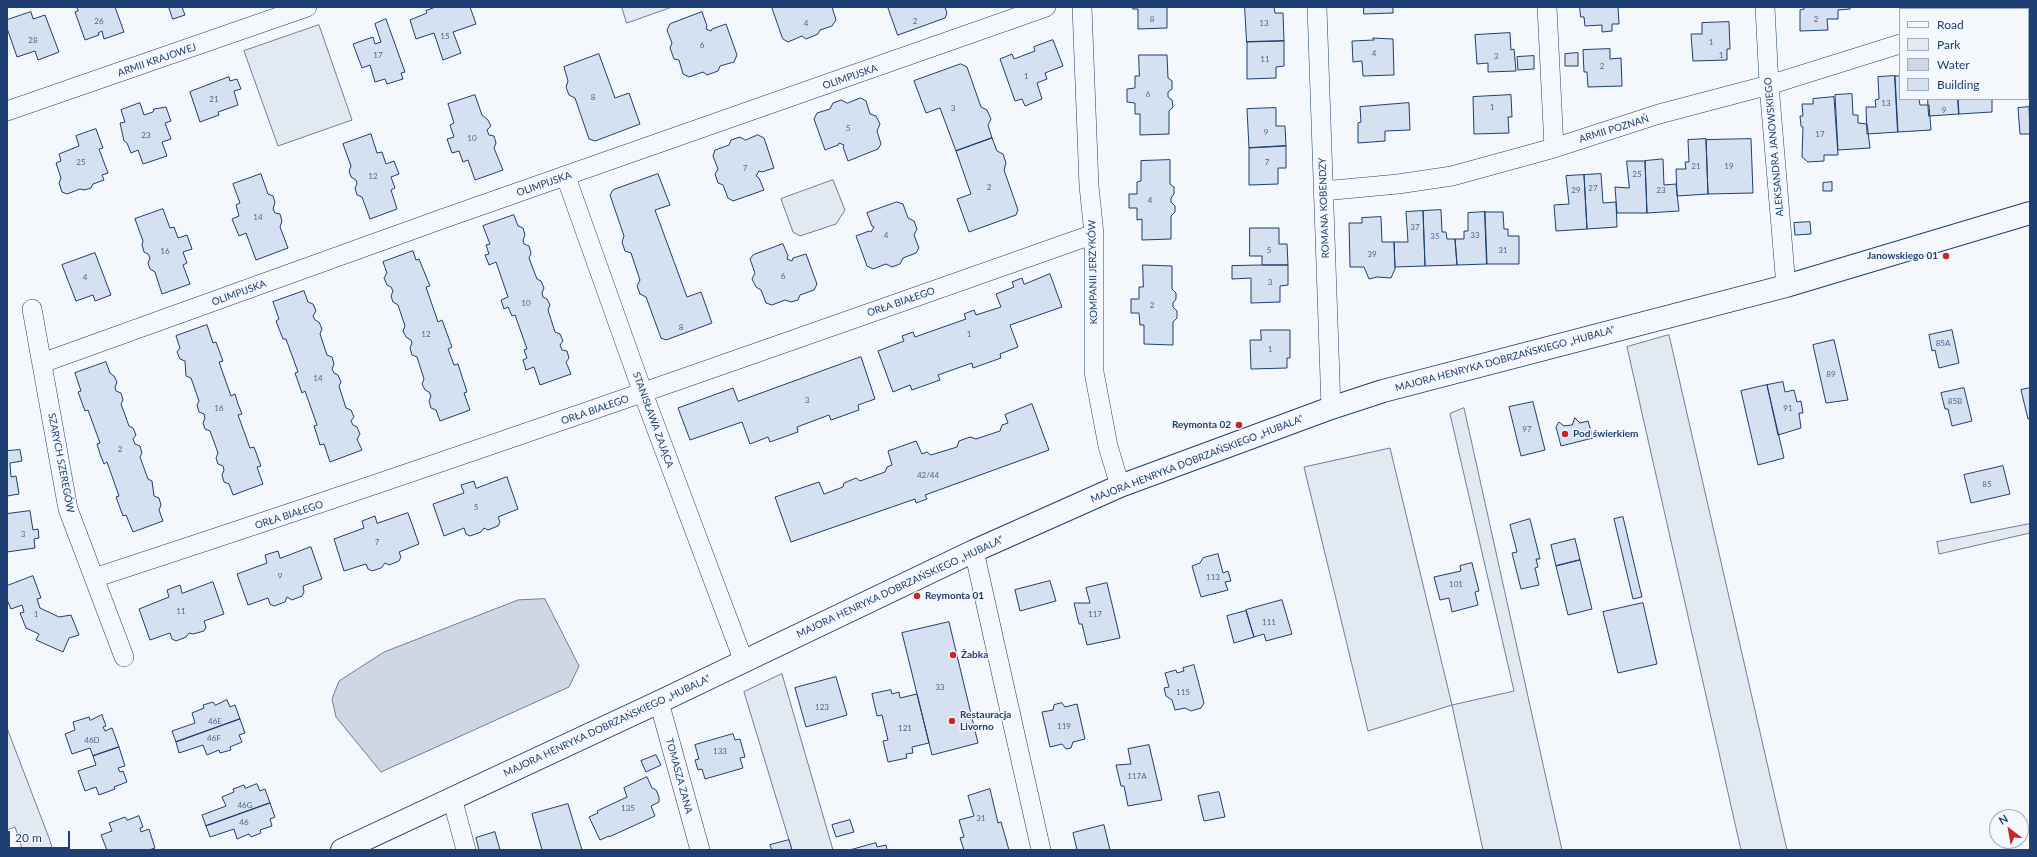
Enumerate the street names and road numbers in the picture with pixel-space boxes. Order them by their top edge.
street label: ARMII KRAJOWEJ [116,41,198,79]
street label: OLIMPIJSKA [821,62,879,92]
street label: ALEKSANDRA JANOWSKIEGO [1762,77,1786,217]
street label: ARMII POZNAŃ [1578,113,1650,145]
street label: ROMANA KOBENDZY [1316,157,1332,259]
street label: OLIMPIJSKA [515,169,573,199]
street label: KOMPANII JERZYKÓW [1086,220,1100,324]
street label: OLIMPIJSKA [210,278,268,308]
street label: ORŁA BIAŁEGO [865,285,937,319]
street label: MAJORA HENRYKA DOBRZAŃSKIEGO „HUBALA” [1394,324,1616,394]
street label: STANISŁAWA ZAJĄCA [630,370,676,470]
street label: ORŁA BIAŁEGO [559,393,631,427]
street label: SZARYCH SZEREGÓW [45,412,77,514]
street label: MAJORA HENRYKA DOBRZAŃSKIEGO „HUBALA” [1089,413,1305,505]
street label: ORŁA BIAŁEGO [253,498,325,532]
street label: MAJORA HENRYKA DOBRZAŃSKIEGO „HUBALA” [795,534,1005,640]
street label: MAJORA HENRYKA DOBRZAŃSKIEGO „HUBALA” [502,673,712,779]
street label: TOMASZA ZANA [663,737,695,815]

